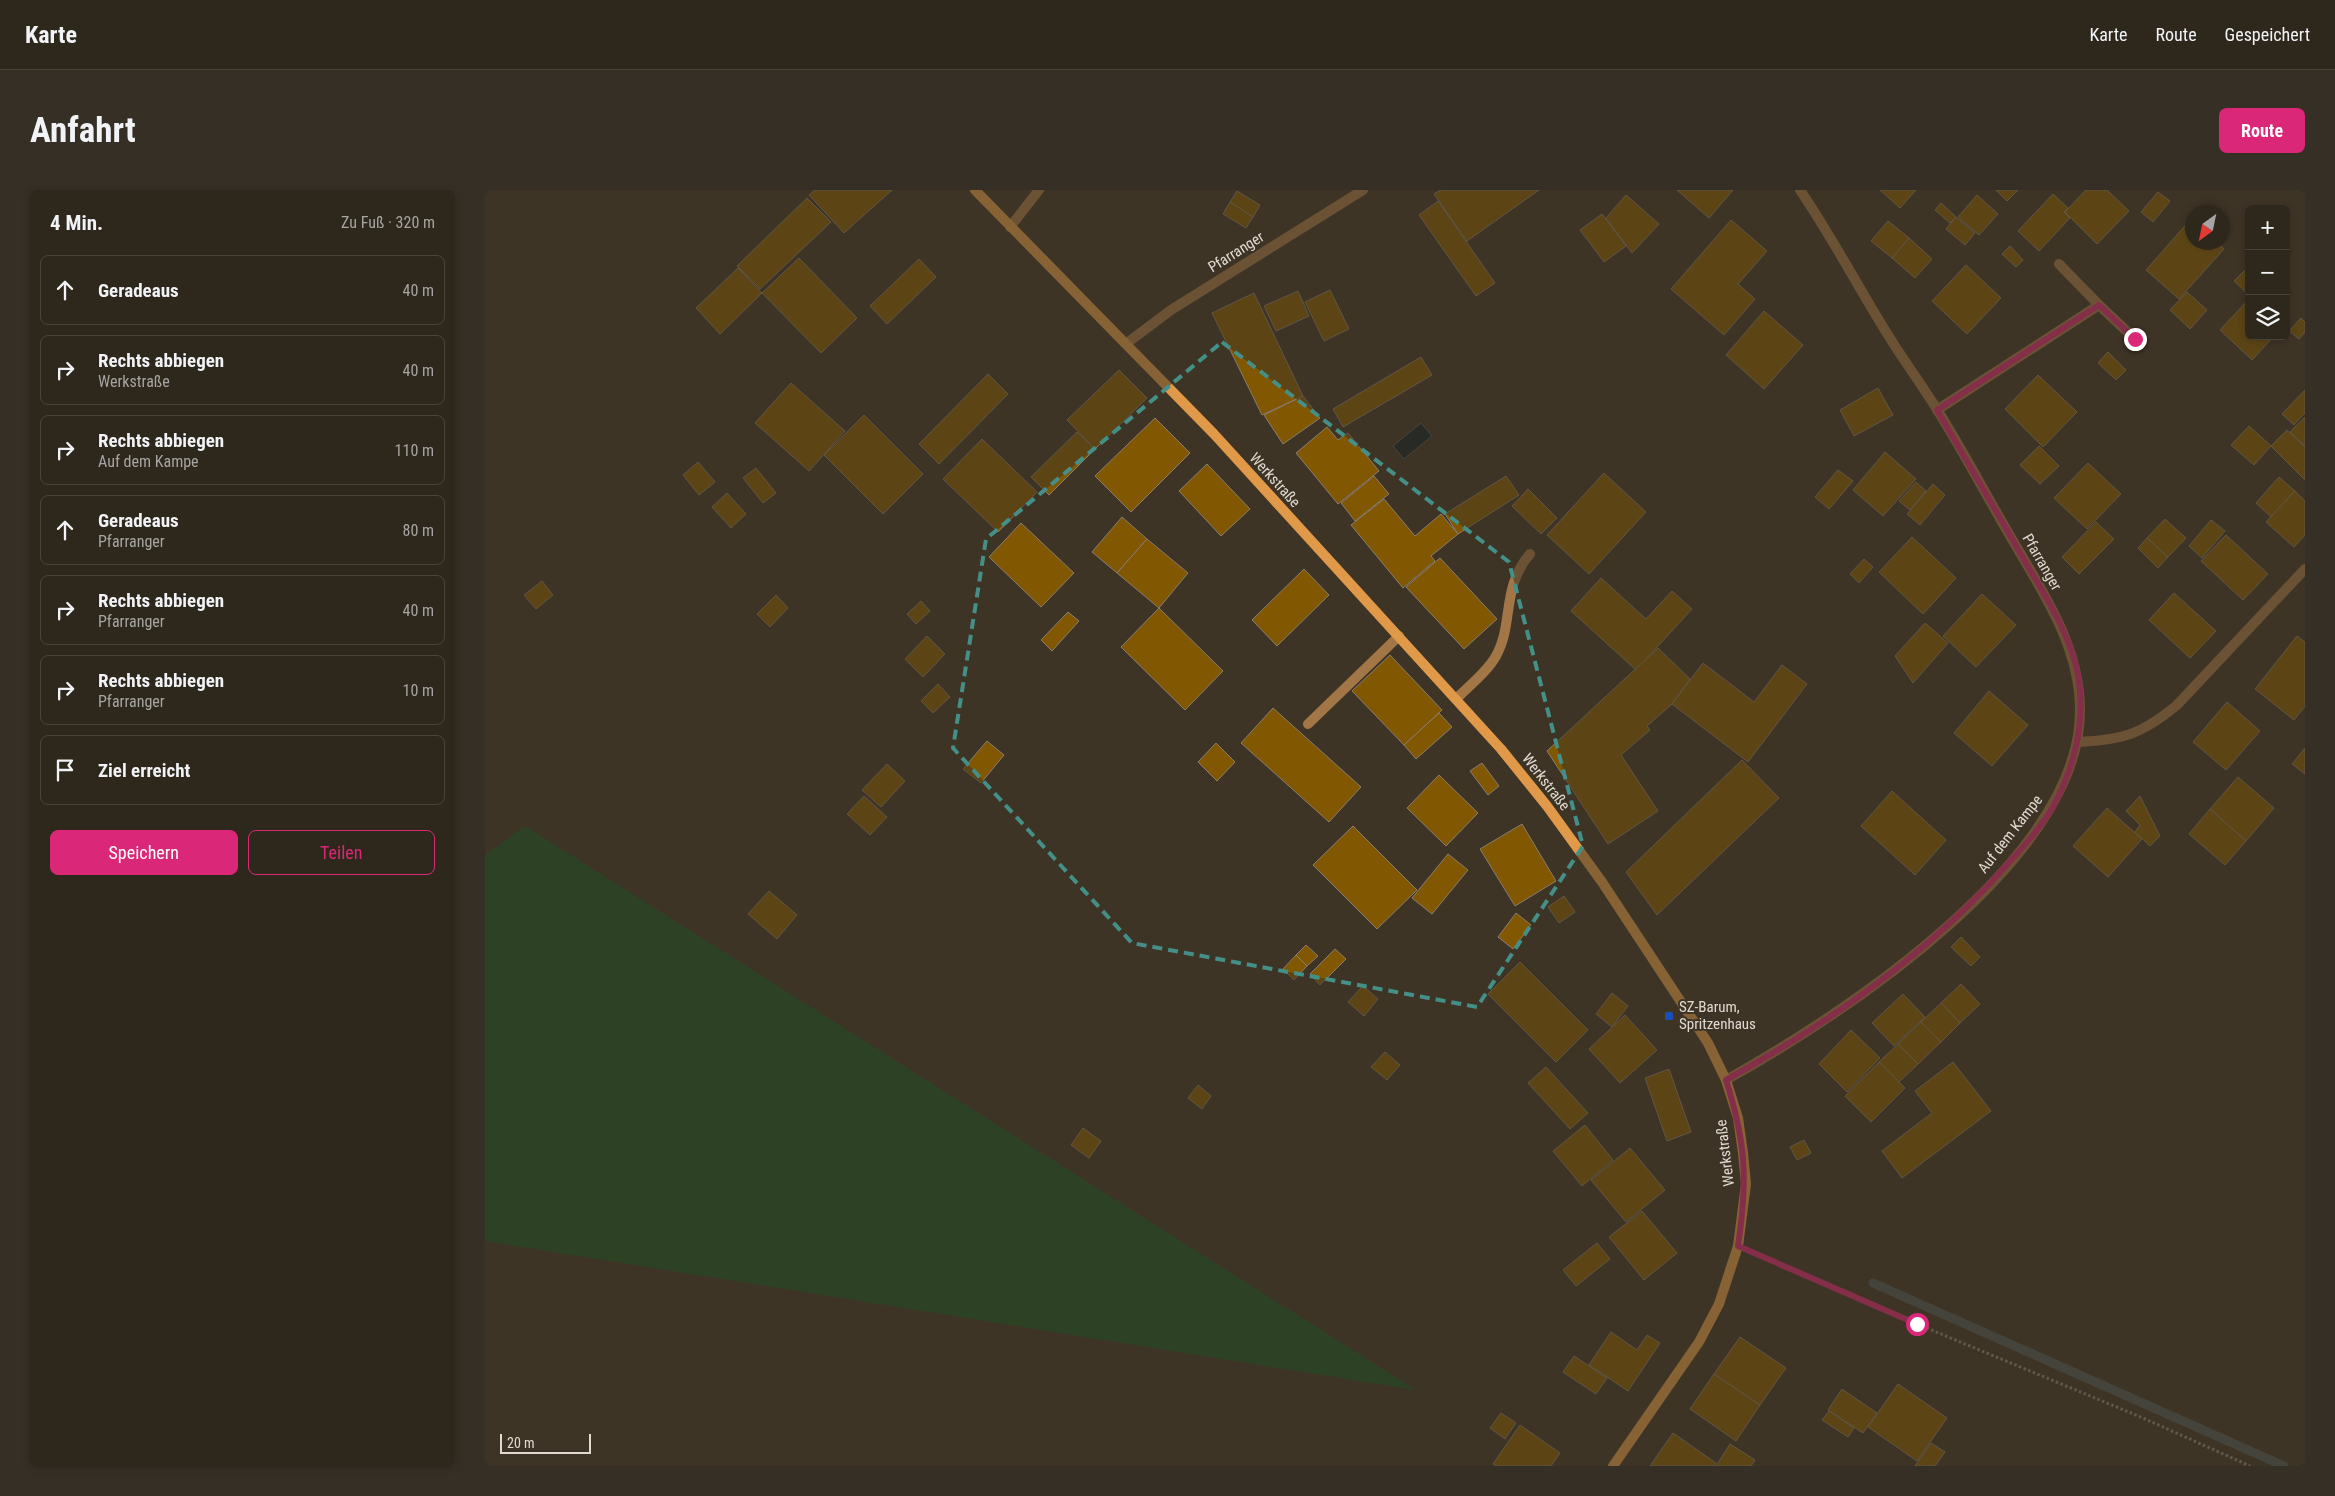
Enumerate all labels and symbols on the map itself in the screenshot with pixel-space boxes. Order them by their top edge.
north arrow [2185,205,2230,250]
street label: Pfarranger [1205,228,1268,276]
route end [2124,328,2147,351]
street label: Werkstraße [1246,449,1304,511]
street label: Pfarranger [2019,530,2066,594]
street label: Werkstraße [1518,750,1574,814]
street label: Auf dem Kampe [1974,791,2046,877]
place label: SZ-Barum, Spritzenhaus [1679,998,1756,1033]
marker: SZ-Barum, Spritzenhaus [1663,1010,1675,1022]
street label: Werkstraße [1712,1119,1738,1187]
route start [1906,1313,1929,1336]
scale bar [500,1431,591,1454]

